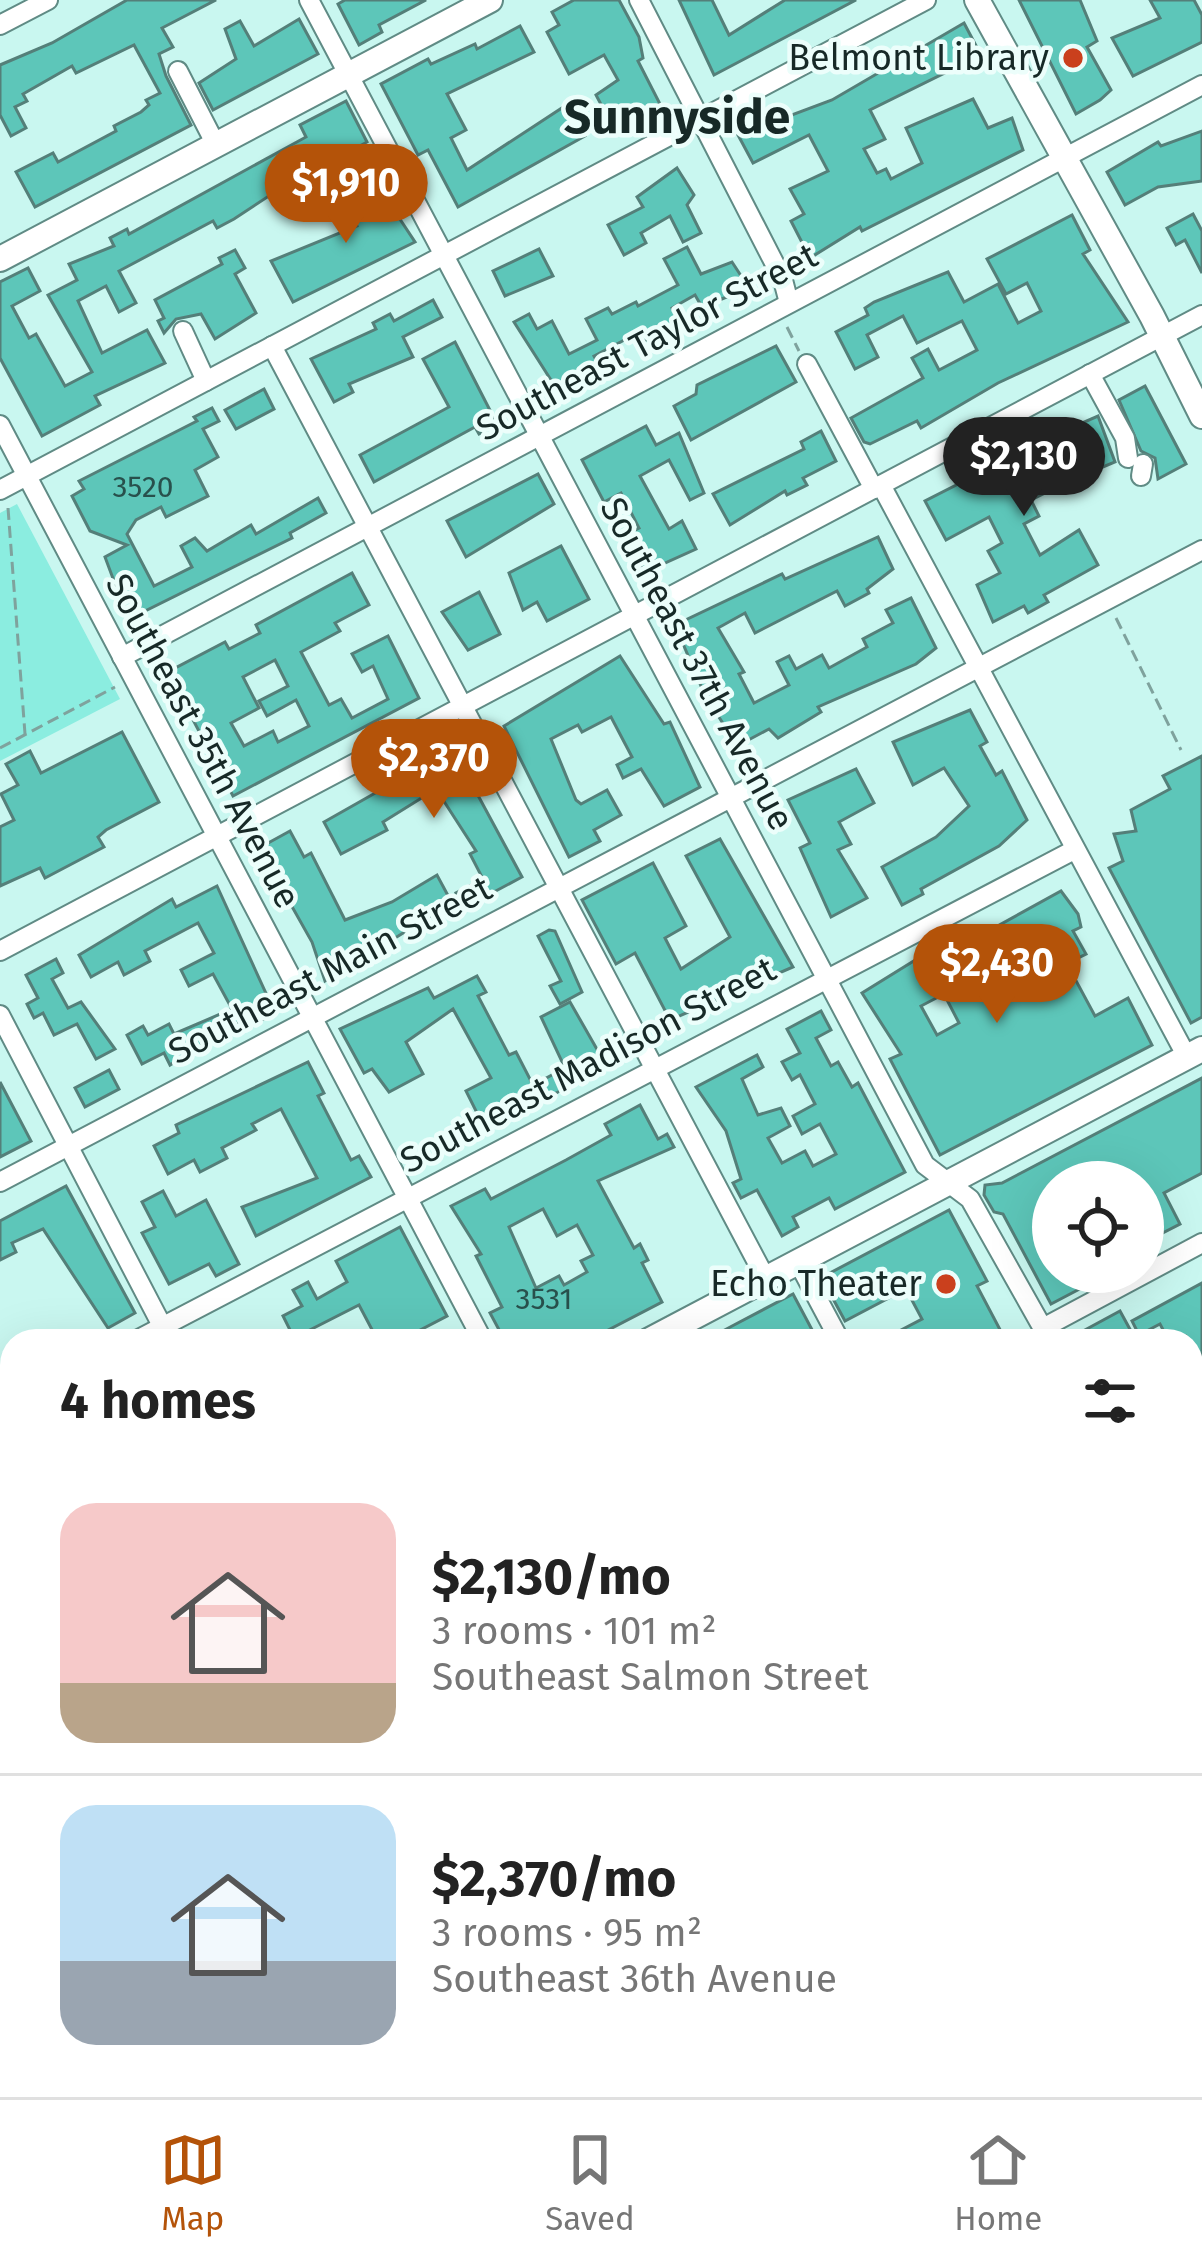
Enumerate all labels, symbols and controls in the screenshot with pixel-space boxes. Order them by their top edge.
place label: Belmont Library [788,36,1049,80]
marker: Belmont Library [1060,45,1086,71]
district label: Sunnyside [564,88,790,146]
pin: $1,910 [248,144,444,246]
text: $1,910 [292,160,400,206]
street label: Southeast Taylor Street [469,233,825,451]
pin: $2,130 [926,417,1122,519]
text: $2,130 [970,433,1078,479]
house number: 3520 [112,469,174,505]
street label: Southeast 37th Avenue [591,490,803,838]
street label: Southeast 35th Avenue [96,566,310,916]
pin: $2,370 [336,719,532,821]
text: $2,370 [378,735,490,781]
street label: Southeast Main Street [161,866,499,1074]
pin: $2,430 [899,924,1095,1026]
text: $2,430 [940,940,1054,986]
street label: Southeast Madison Street [393,947,783,1183]
map controls [1032,1161,1164,1293]
button: locate [1032,1161,1164,1293]
place label: Echo Theater [710,1262,922,1306]
marker: Echo Theater [933,1271,959,1297]
house number: 3531 [516,1281,573,1317]
icon: filters [1077,1368,1143,1434]
text: 4 homes [60,1370,256,1432]
text: $2,130/mo [432,1546,671,1608]
icon: home [156,1551,300,1695]
text: 3 rooms · 101 m² [432,1608,717,1654]
text: Southeast Salmon Street [432,1654,869,1700]
text: $2,370/mo [432,1848,676,1910]
icon: home [156,1853,300,1997]
text: 3 rooms · 95 m² [432,1910,702,1956]
text: Southeast 36th Avenue [432,1956,837,2002]
tab: Map [160,2127,226,2239]
tab: Saved [545,2127,635,2239]
tab: Home [954,2127,1042,2239]

